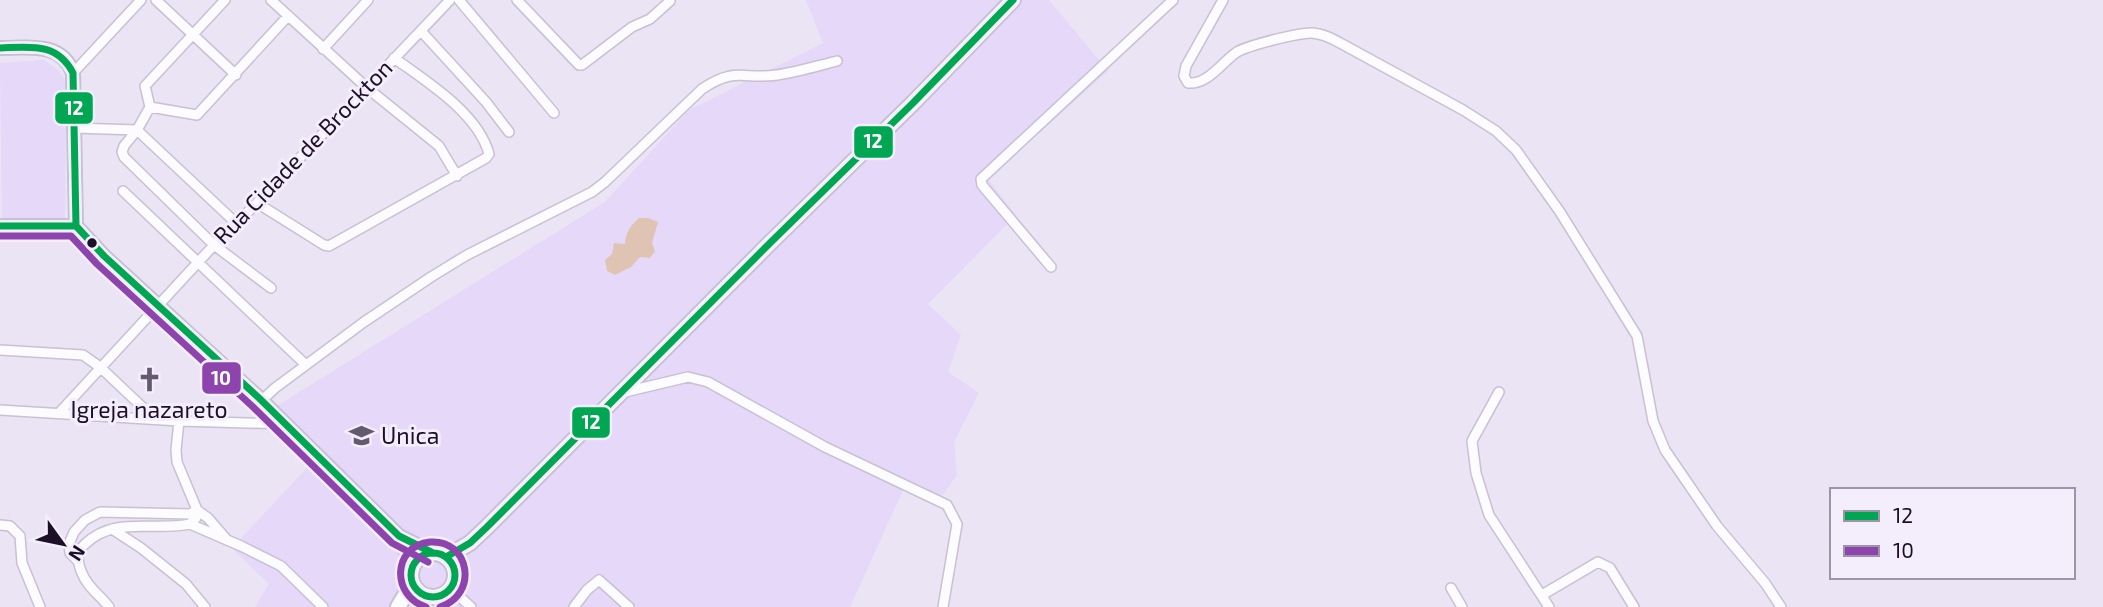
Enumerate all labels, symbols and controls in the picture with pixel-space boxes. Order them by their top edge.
street label: Rua Cidade de Brockton [207,53,398,249]
line badge: 12 [54,91,94,125]
text: 12 [64,96,84,119]
line badge: 12 [853,125,894,159]
text: 12 [863,129,883,152]
unlabelled marker [85,236,99,250]
line badge: 10 [201,361,242,395]
church icon: Igreja nazareto [135,366,163,394]
text: 10 [211,366,231,389]
place label: Igreja nazareto [70,395,228,423]
line badge: 12 [571,406,611,439]
text: 12 [581,410,601,433]
place label: Unica [381,421,439,449]
school or university icon: Unica [347,422,375,450]
legend [1830,488,2075,579]
text: 12 [1893,502,1913,527]
north arrow [28,509,98,579]
text: 10 [1893,537,1914,562]
text: N [64,542,91,566]

